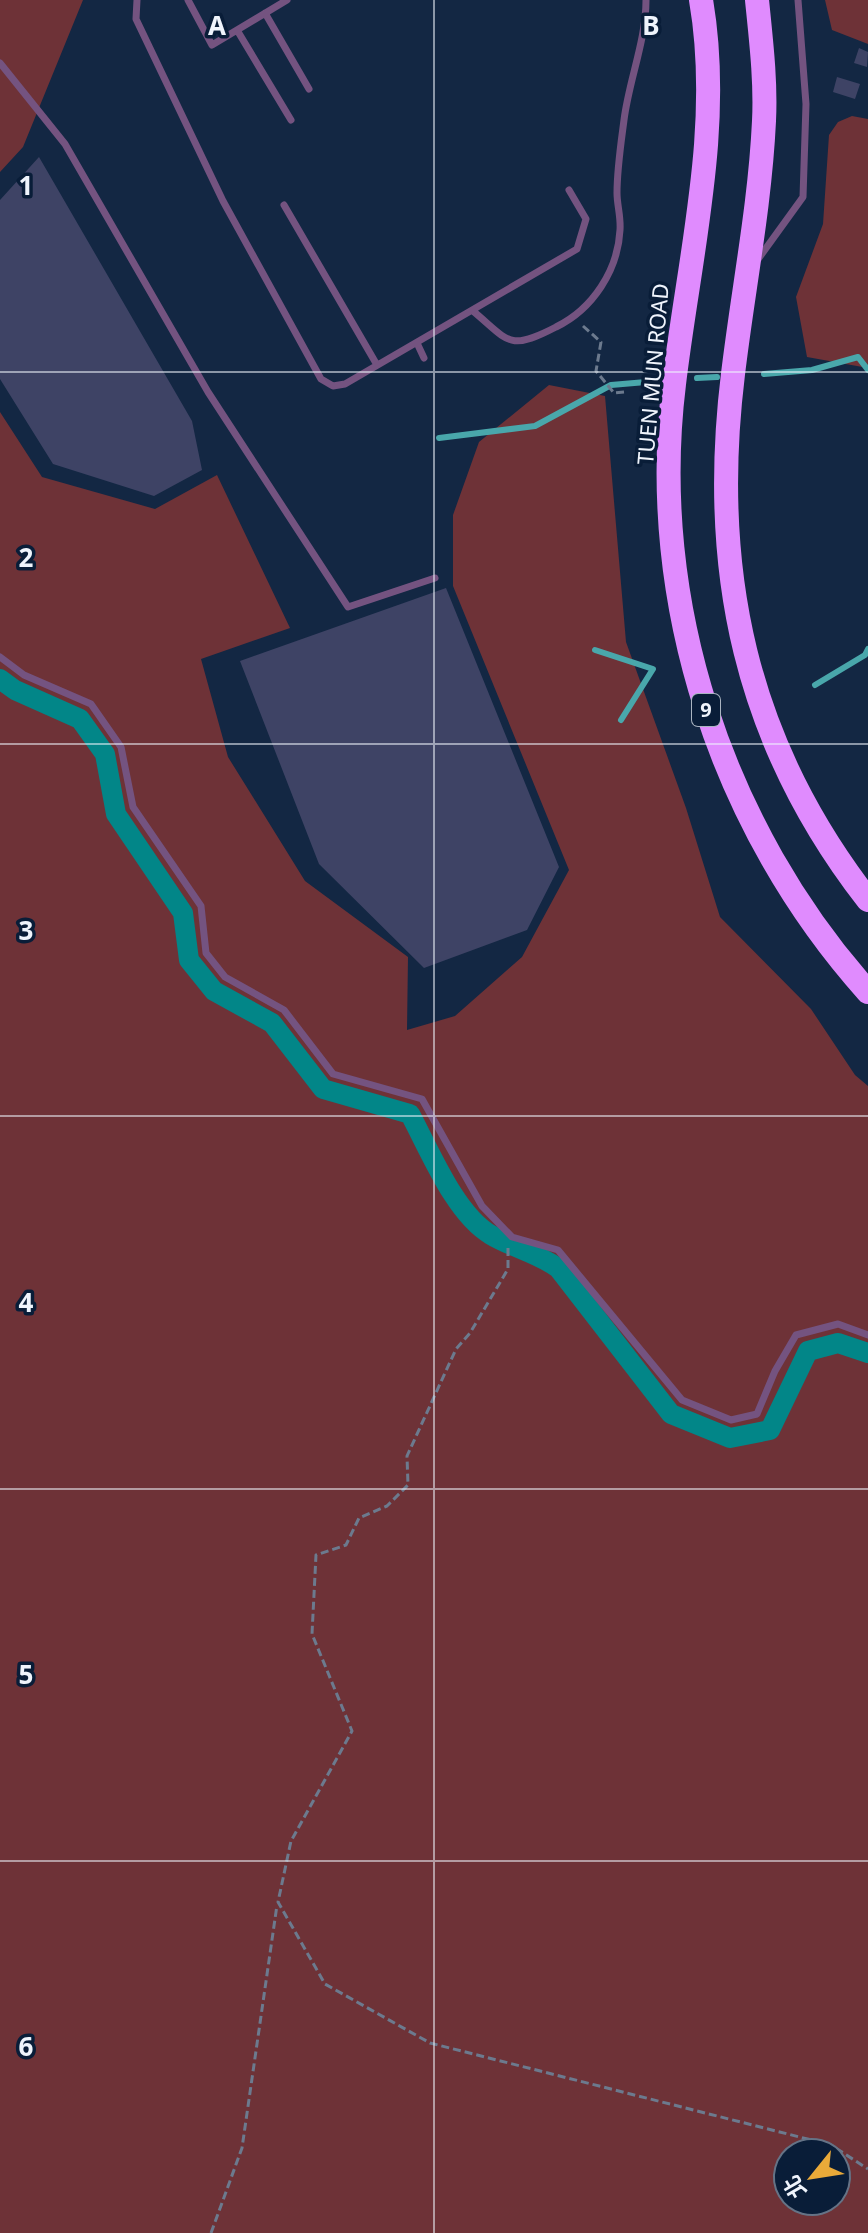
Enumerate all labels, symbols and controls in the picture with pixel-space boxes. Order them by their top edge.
text: A [208,7,226,43]
text: B [642,7,660,43]
text: 1 [19,167,33,203]
street label: TUEN MUN ROAD [629,282,675,466]
text: 2 [19,539,34,575]
road number: 9 [692,694,720,726]
text: 3 [19,912,33,948]
text: 4 [19,1284,34,1320]
text: 5 [19,1656,33,1692]
text: 6 [19,2028,34,2064]
north arrow [772,2137,852,2217]
text: 北 [775,2170,812,2205]

